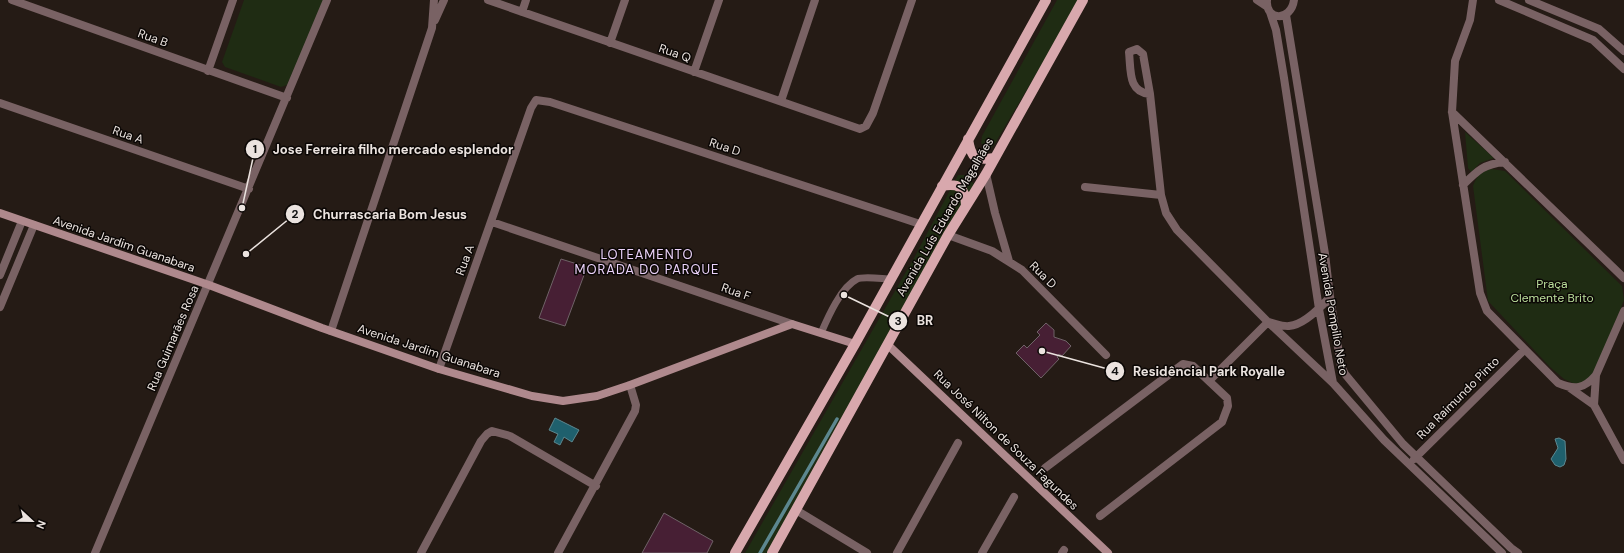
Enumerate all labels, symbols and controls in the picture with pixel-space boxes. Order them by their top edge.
street label: Rua B [136,25,170,51]
street label: Rua Q [657,40,693,66]
street label: Rua A [110,122,146,148]
street label: Rua D [707,134,743,160]
street label: Avenida Luís Eduardo Magalhães [893,135,997,299]
callout: Jose Ferreira filho mercado esplendor [245,137,521,162]
text: 1 [253,141,257,157]
text: Jose Ferreira filho mercado esplendor [273,141,514,158]
callout: Churrascaria Bom Jesus [285,201,475,226]
text: 2 [292,206,299,222]
text: Churrascaria Bom Jesus [313,206,467,223]
street label: Avenida Jardim Guanabara [51,212,197,276]
street label: Rua A [452,242,478,278]
district label: LOTEAMENTO MORADA DO PARQUE [575,246,719,278]
street label: Avenida Pompilio Neto [1314,251,1352,377]
street label: Rua D [1026,258,1060,292]
park label: Praça Clemente Brito [1510,276,1594,306]
street label: Rua F [719,280,753,305]
street label: Rua Guimarães Rosa [144,283,202,393]
callout: BR [888,308,941,333]
text: BR [917,312,933,329]
text: 3 [894,313,902,329]
street label: Avenida Jardim Guanabara [356,320,502,382]
street label: Rua Raimundo Pinto [1413,353,1503,443]
callout: Residêncial Park Royalle [1105,359,1293,384]
text: 4 [1111,363,1119,379]
text: Residêncial Park Royalle [1133,363,1285,380]
street label: Rua José Nilton de Souza Fagundes [930,366,1082,514]
north arrow [12,501,52,541]
text: N [33,518,49,531]

